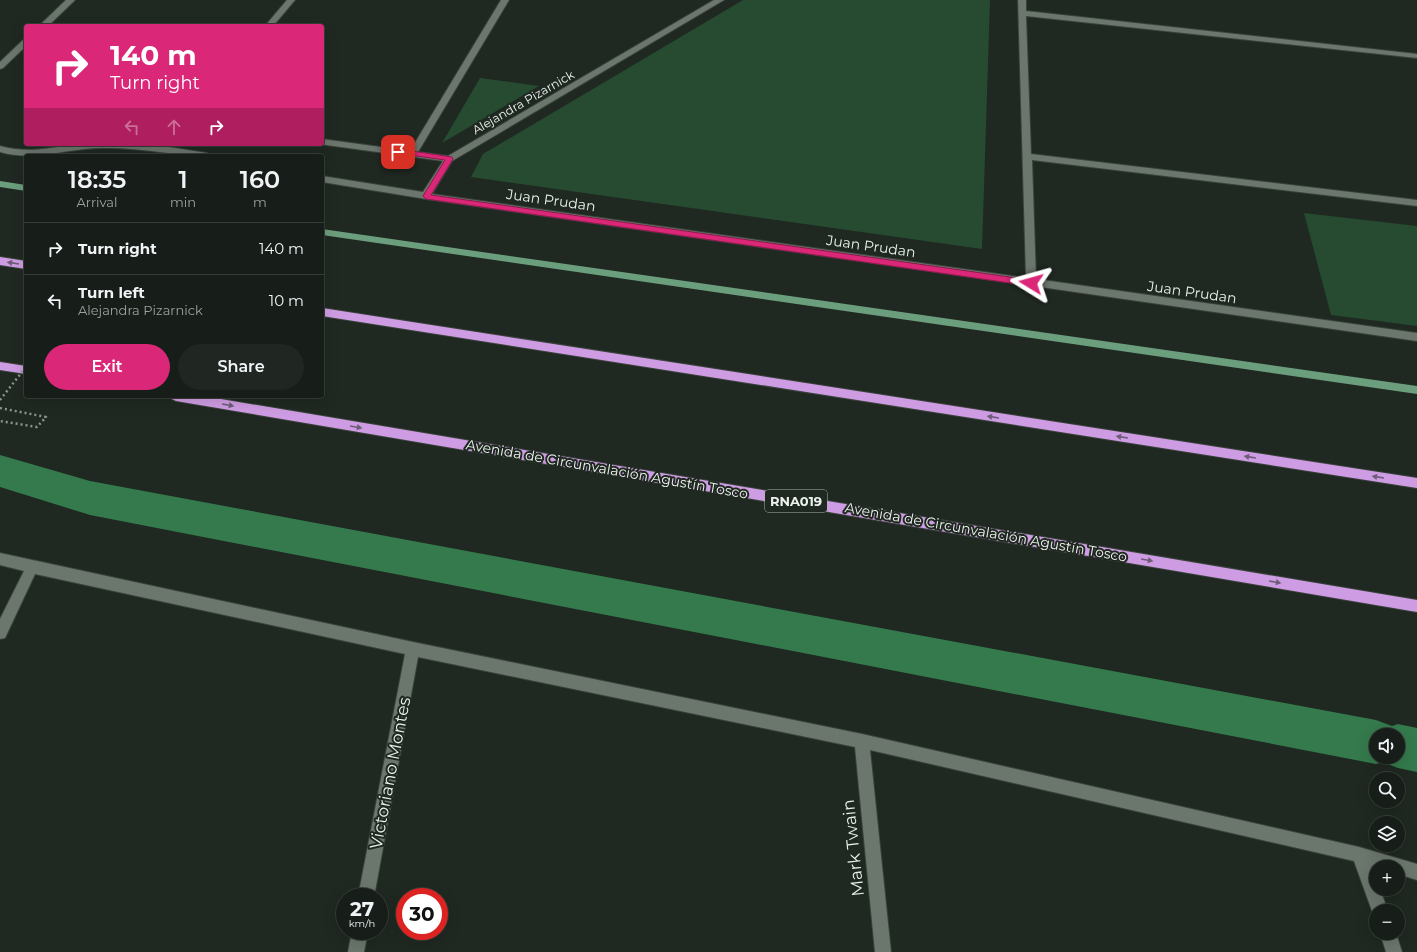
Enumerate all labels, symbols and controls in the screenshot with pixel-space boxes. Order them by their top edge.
text: 140 m [110,38,197,72]
icon: right [44,40,96,92]
street label: Alejandra Pizarnick [469,66,577,137]
text: Turn right [110,72,200,94]
icon: left [121,116,143,138]
icon: ahead [163,116,185,138]
icon: right [205,116,227,138]
pin [381,135,415,169]
icon: arrive [387,141,409,163]
text: 18:35 [68,165,126,194]
text: 1 [178,165,188,194]
text: 160 [240,165,280,194]
street label: Juan Prudan [504,185,597,215]
text: Arrival [76,194,117,210]
text: min [170,194,196,210]
text: m [253,194,267,210]
street label: Juan Prudan [824,231,917,261]
icon: right [44,238,66,260]
text: Turn right [78,239,157,258]
text: 140 m [259,239,304,258]
one-way arrow [7,260,19,266]
position arrow [1010,262,1052,304]
street label: Juan Prudan [1145,277,1238,307]
text: Turn left [78,283,145,302]
icon: left [44,290,66,312]
text: 10 m [269,291,304,310]
text: Alejandra Pizarnick [78,302,203,318]
button: Exit [44,344,170,390]
button: Share [178,344,304,390]
one-way arrow [222,402,234,408]
one-way arrow [987,414,999,420]
one-way arrow [350,424,362,430]
one-way arrow [1115,434,1128,440]
street label: Avenida de Circunvalación Agustín Tosco [464,435,750,503]
one-way arrow [1244,454,1256,460]
one-way arrow [1372,474,1385,480]
road number: RNA019 [765,490,827,512]
street label: Avenida de Circunvalación Agustín Tosco [843,498,1129,566]
one-way arrow [1141,557,1153,563]
one-way arrow [1269,579,1281,585]
street label: Victoriano Montes [365,695,415,851]
map controls [1369,728,1405,940]
button: sound [1369,728,1405,764]
button: search [1369,772,1405,808]
street label: Mark Twain [838,798,868,898]
button: layers [1369,816,1405,852]
button: + [1369,860,1405,896]
speed limit sign: 30 [396,888,448,940]
text: 27 [350,897,374,921]
button: − [1369,904,1405,940]
text: km/h [349,917,375,930]

